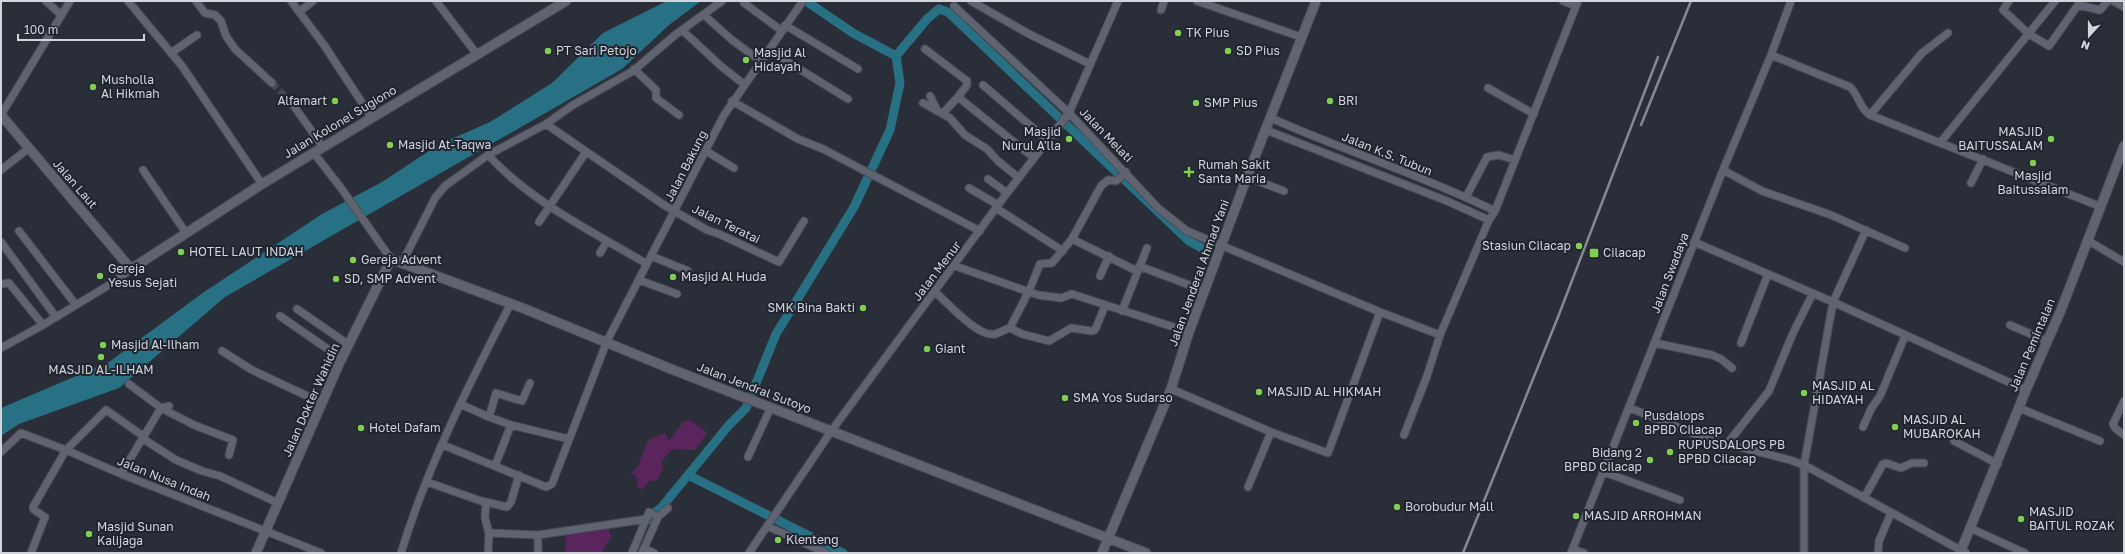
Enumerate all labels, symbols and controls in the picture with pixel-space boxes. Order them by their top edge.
scale bar [18,16,144,42]
north arrow [2069,16,2109,56]
text: 100 m [24,22,58,37]
place label: TK Pius [1186,25,1229,40]
marker: TK Pius [1173,28,1183,38]
text: N [2079,38,2091,53]
place label: PT Sari Petojo [556,43,637,58]
place label: SD Pius [1236,43,1280,58]
place label: Masjid Al Hidayah [754,45,806,74]
marker: PT Sari Petojo [543,46,553,56]
marker: SD Pius [1223,46,1233,56]
marker: Masjid Al Hidayah [741,55,751,65]
place label: Musholla Al Hikmah [101,72,160,101]
marker: Musholla Al Hikmah [88,82,98,92]
street label: Jalan Kolonel Sugiono [281,82,399,161]
place label: Alfamart [278,93,327,108]
place label: BRI [1338,93,1358,108]
place label: SMP Pius [1204,95,1258,110]
marker: Alfamart [330,96,340,106]
marker: BRI [1325,96,1335,106]
marker: SMP Pius [1191,98,1201,108]
street label: Jalan Melati [1077,104,1136,165]
place label: Masjid Nurul A'lla [1002,124,1061,153]
place label: MASJID BAITUSSALAM [1958,124,2043,153]
street label: Jalan Bakung [661,128,710,204]
street label: Jalan K.S. Tubun [1340,129,1435,178]
marker: Masjid Nurul A'lla [1064,134,1074,144]
marker: MASJID BAITUSSALAM [2046,134,2056,144]
place label: Masjid At-Taqwa [398,137,491,152]
marker: Masjid At-Taqwa [385,140,395,150]
street label: Jalan Laut [50,156,101,211]
place label: Rumah Sakit Santa Maria [1198,157,1270,186]
marker: Masjid Baitussalam [2028,158,2038,168]
marker: Rumah Sakit Santa Maria [1183,166,1195,178]
place label: Masjid Baitussalam [1998,168,2068,197]
street label: Jalan Jenderal Ahmad Yani [1165,197,1232,348]
street label: Jalan Teratai [690,201,763,246]
street label: Jalan Swadaya [1647,230,1692,315]
street label: Jalan Menur [909,238,964,304]
place label: Stasiun Cilacap [1482,238,1571,253]
marker: Stasiun Cilacap [1574,241,1584,251]
place label: HOTEL LAUT INDAH [189,244,304,259]
place label: Cilacap [1603,245,1646,260]
marker: HOTEL LAUT INDAH [176,247,186,257]
marker: Cilacap [1588,247,1600,259]
place label: Gereja Advent [361,252,442,267]
marker: Gereja Advent [348,255,358,265]
place label: Gereja Yesus Sejati [108,261,177,290]
place label: Masjid Al Huda [681,269,766,284]
marker: Gereja Yesus Sejati [95,271,105,281]
place label: SD, SMP Advent [344,271,436,286]
marker: Masjid Al Huda [668,272,678,282]
marker: SD, SMP Advent [331,274,341,284]
street label: Jalan Pemintalan [2005,296,2058,394]
place label: SMK Bina Bakti [767,300,855,315]
marker: SMK Bina Bakti [858,303,868,313]
place label: Masjid Al-Ilham [111,337,199,352]
marker: Masjid Al-Ilham [98,340,108,350]
street label: Jalan Dokter Wahidin [279,341,342,459]
place label: Giant [935,341,966,356]
marker: Giant [922,344,932,354]
marker: MASJID AL-ILHAM [96,352,106,362]
street label: Jalan Jendral Sutoyo [695,359,814,416]
place label: MASJID AL-ILHAM [48,362,154,377]
place label: MASJID AL HIDAYAH [1812,378,1875,407]
place label: MASJID AL HIKMAH [1267,384,1381,399]
marker: MASJID AL HIKMAH [1254,387,1264,397]
marker: MASJID AL HIDAYAH [1799,388,1809,398]
place label: SMA Yos Sudarso [1073,390,1173,405]
marker: SMA Yos Sudarso [1060,393,1070,403]
place label: Pusdalops BPBD Cilacap [1644,408,1722,437]
place label: MASJID AL MUBAROKAH [1903,412,1981,441]
marker: Pusdalops BPBD Cilacap [1631,418,1641,428]
place label: Hotel Dafam [369,420,441,435]
marker: MASJID AL MUBAROKAH [1890,422,1900,432]
marker: Hotel Dafam [356,423,366,433]
place label: RUPUSDALOPS PB BPBD Cilacap [1678,437,1785,466]
place label: Bidang 2 BPBD Cilacap [1564,445,1642,474]
marker: RUPUSDALOPS PB BPBD Cilacap [1665,447,1675,457]
street label: Jalan Nusa Indah [115,453,213,504]
marker: Bidang 2 BPBD Cilacap [1645,455,1655,465]
place label: Borobudur Mall [1405,499,1494,514]
marker: Borobudur Mall [1392,502,1402,512]
place label: MASJID BAITUL ROZAK [2029,504,2115,533]
place label: MASJID ARROHMAN [1584,508,1702,523]
marker: MASJID ARROHMAN [1571,511,1581,521]
marker: MASJID BAITUL ROZAK [2016,514,2026,524]
place label: Masjid Sunan Kalijaga [97,519,174,548]
marker: Masjid Sunan Kalijaga [84,529,94,539]
place label: Klenteng [786,532,839,547]
marker: Klenteng [773,535,783,545]

